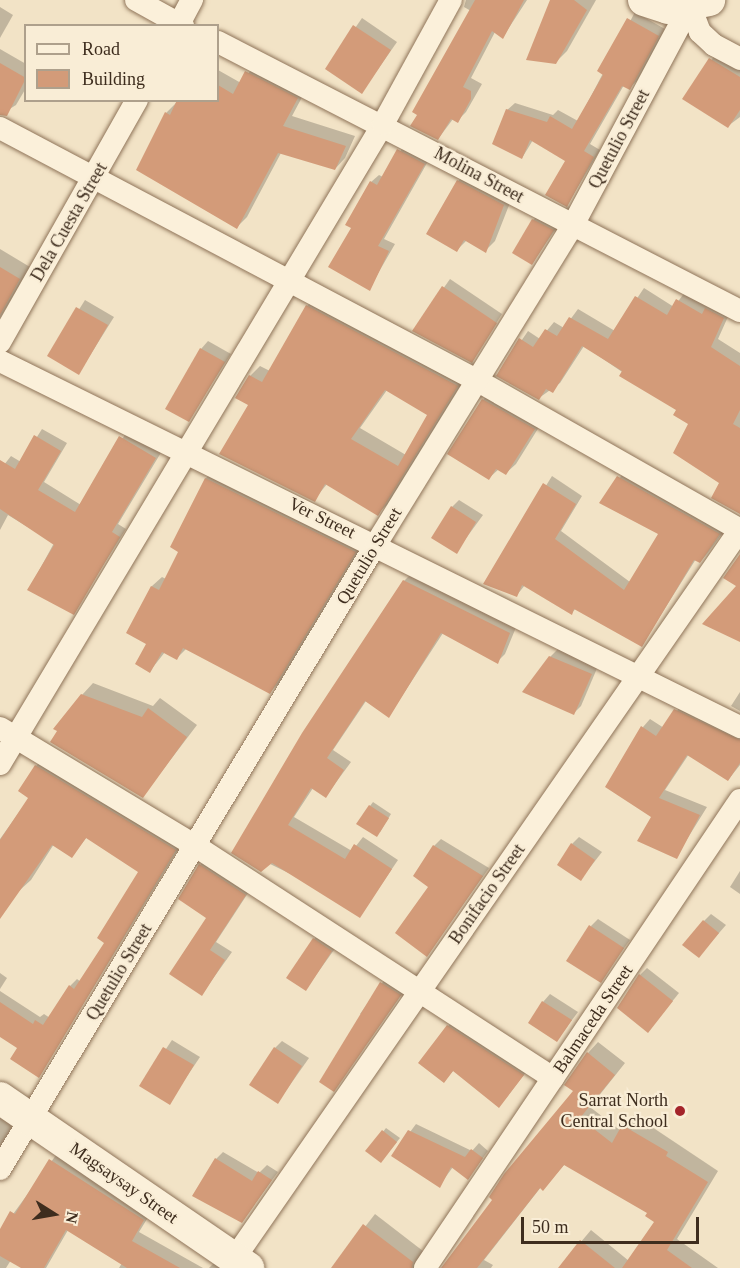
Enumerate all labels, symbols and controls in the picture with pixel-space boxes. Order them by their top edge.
legend [24,24,219,102]
text: Road [82,39,120,59]
text: Building [82,69,145,89]
street label: Quetulio Street [584,86,654,192]
street label: Molina Street [430,142,528,208]
street label: Dela Cuesta Street [26,159,112,285]
street label: Ver Street [285,493,359,543]
street label: Quetulio Street [332,504,406,608]
street label: Bonifacio Street [444,840,530,948]
street label: Quetulio Street [82,920,156,1024]
street label: Balmaceda Street [549,961,637,1077]
place label: Sarrat North Central School [561,1090,668,1132]
marker: Sarrat North Central School [673,1104,687,1118]
street label: Magsaysay Street [66,1138,182,1228]
north arrow [24,1184,84,1244]
scale bar [524,1205,702,1243]
text: N [63,1210,82,1225]
text: 50 m [532,1217,569,1237]

